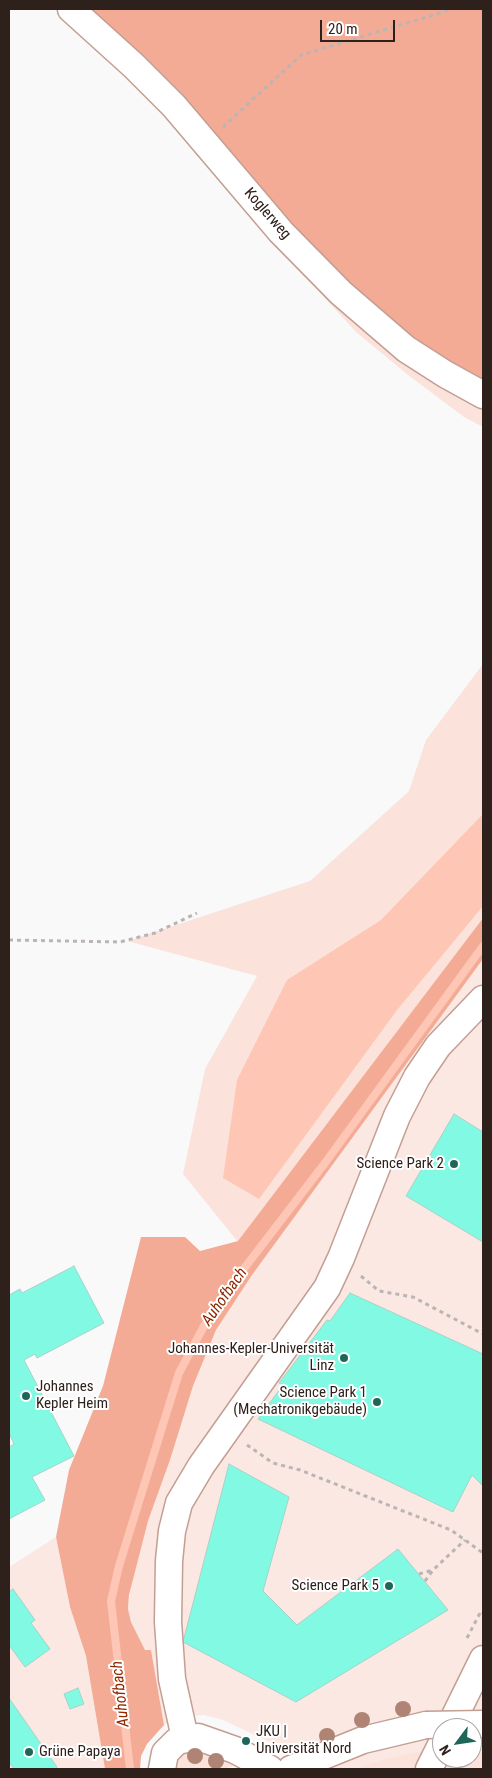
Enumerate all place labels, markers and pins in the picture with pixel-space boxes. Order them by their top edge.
place label: Science Park 2 [357,1155,444,1173]
marker: Science Park 2 [448,1158,460,1170]
place label: Johannes-Kepler-Universität Linz [168,1340,334,1375]
marker: Johannes-Kepler-Universität Linz [338,1352,350,1364]
place label: Johannes Kepler Heim [36,1378,108,1413]
place label: Science Park 1 (Mechatronikgebäude) [233,1384,367,1419]
marker: Johannes Kepler Heim [20,1390,32,1402]
marker: Science Park 1 (Mechatronikgebäude) [371,1396,383,1408]
place label: Science Park 5 [292,1577,379,1595]
marker: Science Park 5 [383,1580,395,1592]
place label: JKU | Universität Nord [256,1723,352,1758]
marker: JKU | Universität Nord [240,1735,252,1747]
place label: Grüne Papaya [39,1743,121,1761]
marker: Grüne Papaya [23,1746,35,1758]

